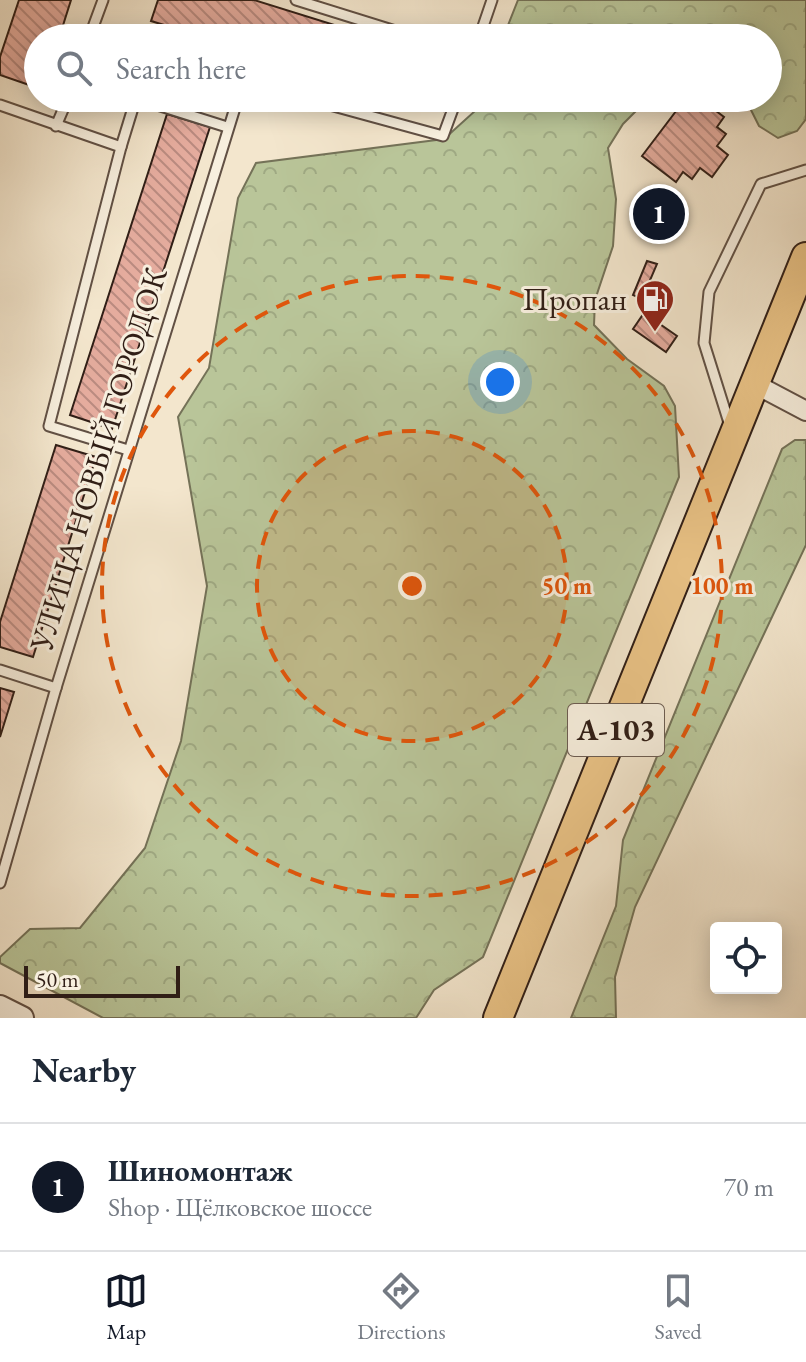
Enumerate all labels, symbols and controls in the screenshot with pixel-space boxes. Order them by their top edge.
search box [24,24,782,112]
icon: search [52,46,96,90]
text: Search here [116,49,246,88]
pin: 1 [633,184,685,244]
street label: УЛИЦА НОВЫЙ ГОРОДОК [19,261,177,657]
place label: Пропан [523,278,627,320]
fuel station icon: Пропан [634,278,676,333]
your location [480,362,520,402]
text: 50 m [542,570,592,601]
text: 100 m [690,570,754,601]
centre of rings [398,572,426,600]
road number: А-103 [568,704,664,756]
map controls [710,922,782,994]
button: locate [710,922,782,994]
scale bar [24,962,180,998]
text: 50 m [36,965,79,994]
text: Nearby [32,1048,136,1092]
text: Шиномонтаж [108,1151,293,1190]
text: 1 [51,1170,65,1204]
text: 70 m [724,1170,774,1204]
text: Shop · Щёлковское шоссе [108,1190,372,1224]
tab: Map [104,1269,148,1346]
tab: Directions [357,1269,446,1346]
tab: Saved [654,1269,702,1346]

